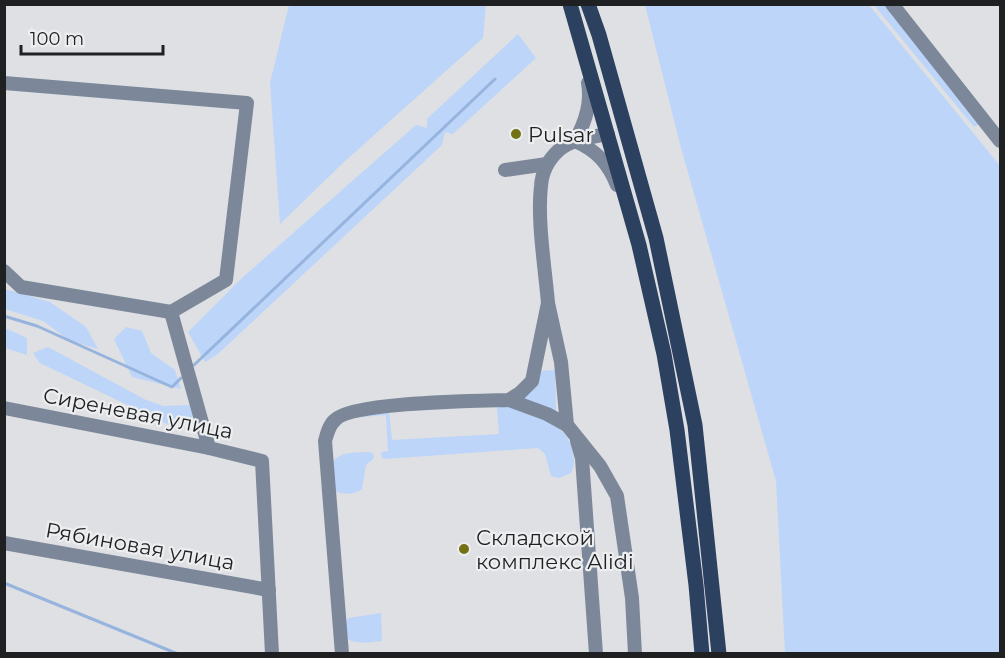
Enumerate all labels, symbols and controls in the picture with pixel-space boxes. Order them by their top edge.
scale bar [21,18,164,56]
text: 100 m [30,28,84,50]
place label: Pulsar [528,122,594,147]
marker: Pulsar [509,127,523,141]
street label: Сиреневая улица [41,382,235,444]
street label: Рябиновая улица [44,517,236,575]
place label: Складской комплекс Alidi [476,525,634,574]
marker: Складской комплекс Alidi [457,542,471,556]

